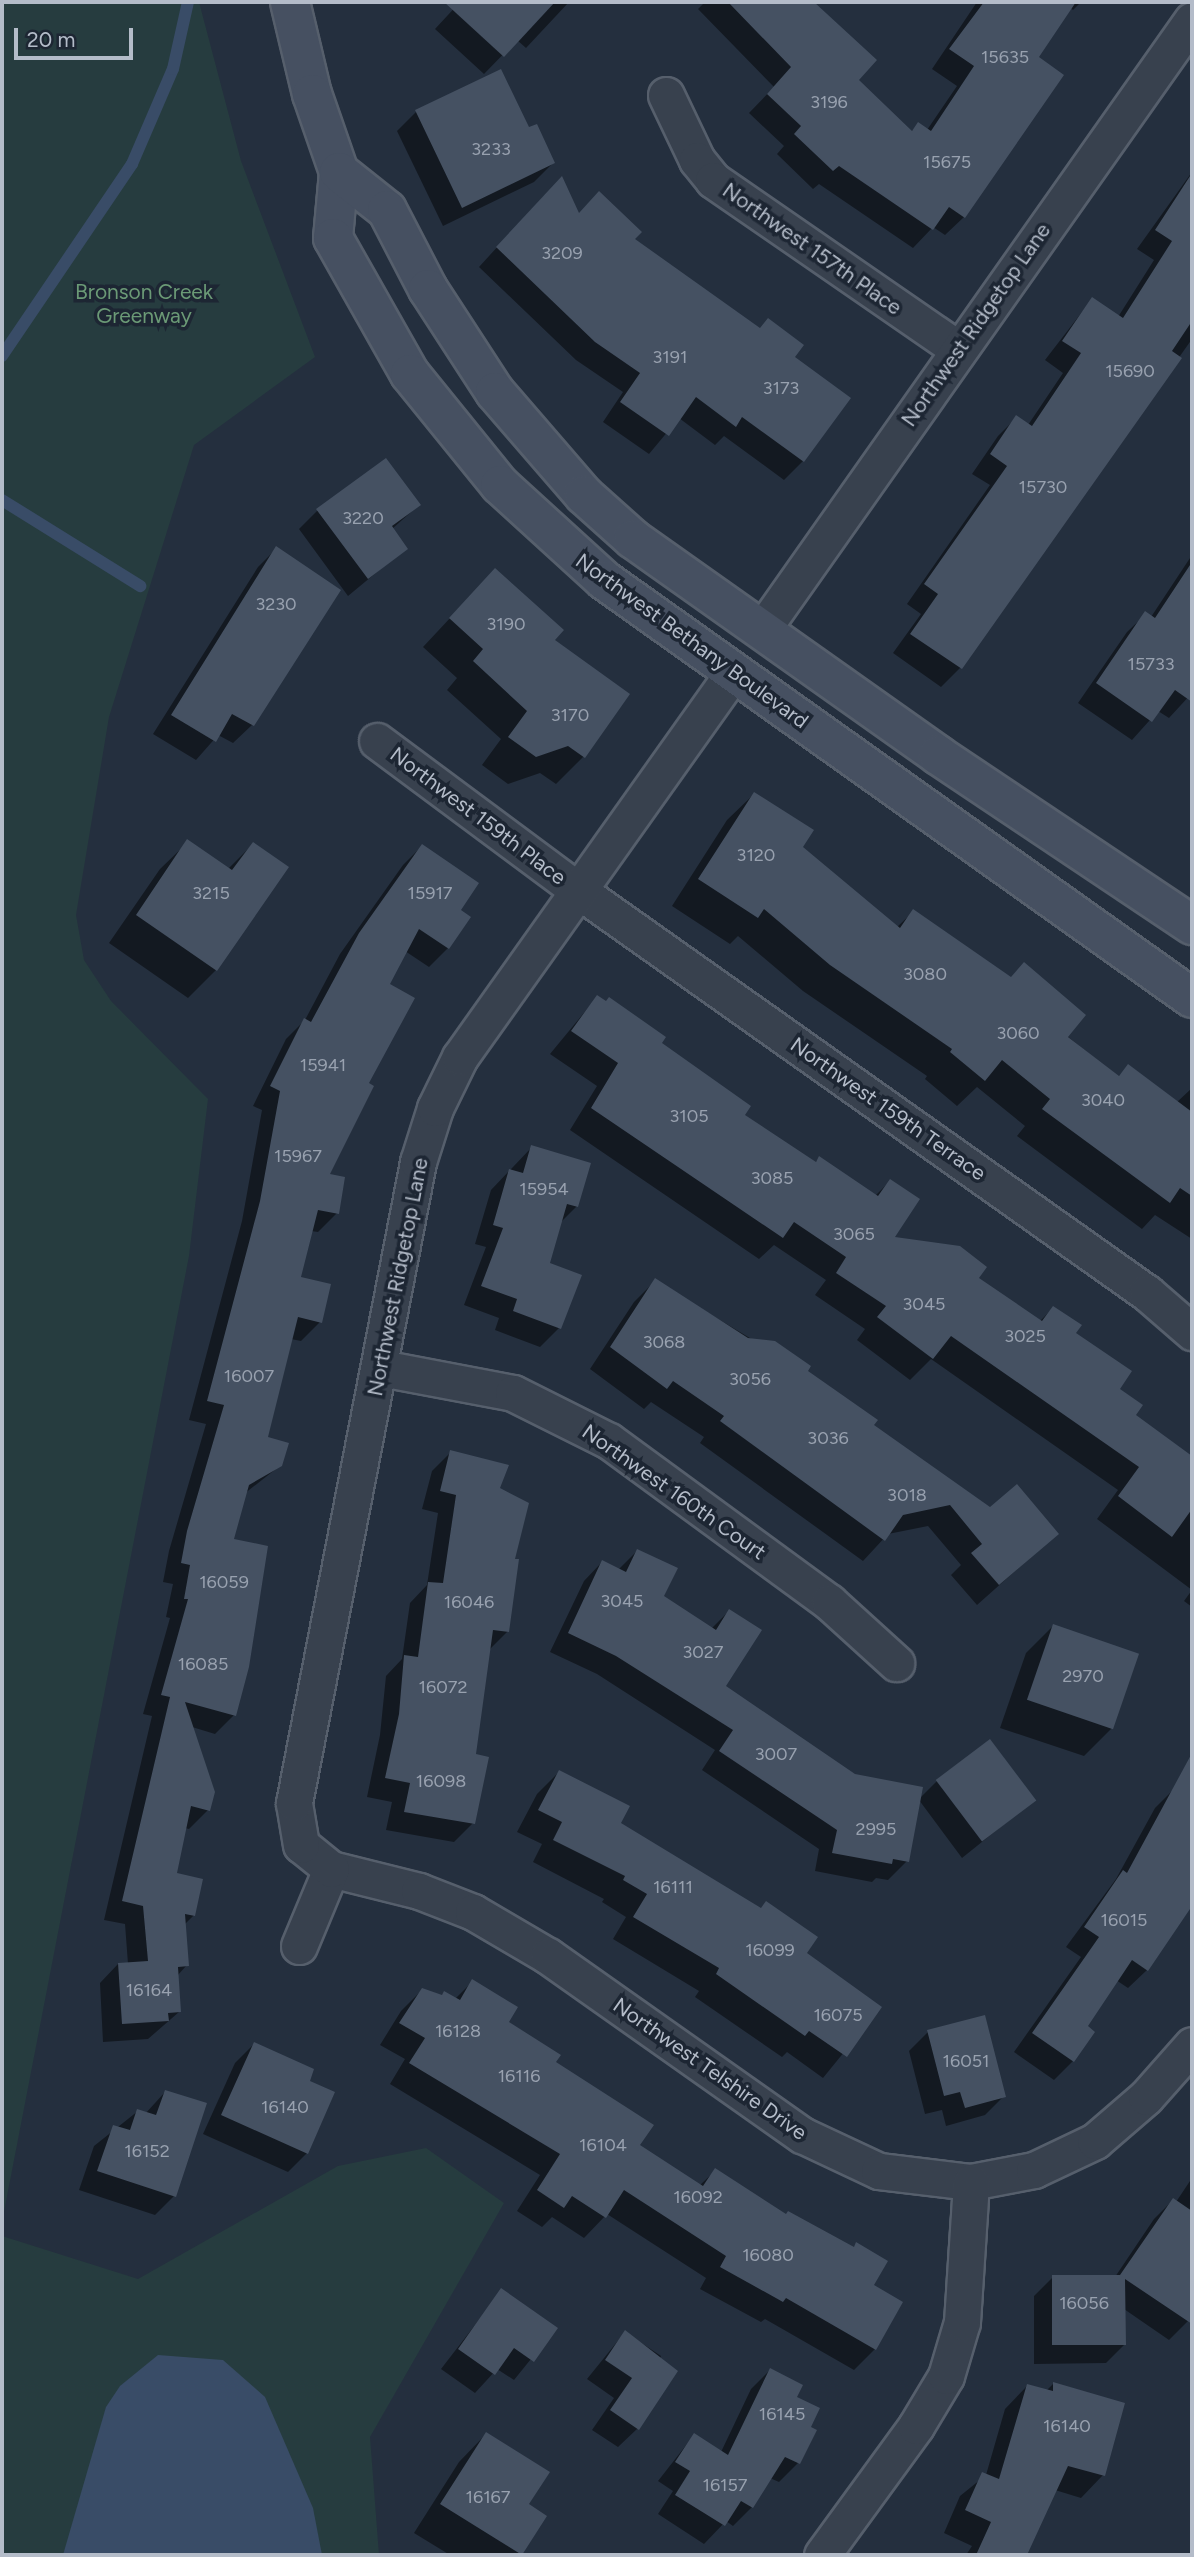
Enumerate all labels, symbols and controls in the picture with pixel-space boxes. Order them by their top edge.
scale bar [18,14,136,58]
text: 20 m [27,27,75,52]
house number: 15635 [981,46,1029,68]
house number: 3196 [810,91,848,113]
house number: 3233 [471,138,511,160]
house number: 15675 [923,151,971,173]
street label: Northwest 157th Place [718,178,906,320]
street label: Northwest Ridgetop Lane [896,219,1056,431]
house number: 3209 [541,242,583,264]
park label: Bronson Creek Greenway [75,279,213,329]
house number: 3191 [653,346,687,368]
house number: 15690 [1105,360,1155,382]
house number: 3173 [763,377,799,399]
house number: 15730 [1019,476,1067,498]
house number: 3220 [342,507,384,529]
street label: Northwest Bethany Boulevard [571,548,813,734]
house number: 3230 [255,593,297,615]
house number: 3190 [487,613,525,635]
house number: 15733 [1127,653,1175,675]
house number: 3170 [551,704,589,726]
street label: Northwest 159th Place [385,742,571,890]
house number: 3120 [737,844,775,866]
house number: 3215 [192,882,230,904]
house number: 15917 [407,882,453,904]
house number: 3080 [903,963,947,985]
house number: 3060 [996,1022,1040,1044]
street label: Northwest 159th Terrace [786,1032,990,1186]
house number: 15941 [300,1054,346,1076]
house number: 3040 [1081,1089,1125,1111]
house number: 3105 [669,1105,709,1127]
house number: 15967 [274,1145,322,1167]
street label: Northwest Ridgetop Lane [363,1156,433,1398]
house number: 3085 [751,1167,793,1189]
house number: 15954 [519,1178,569,1200]
house number: 3065 [833,1223,875,1245]
house number: 3045 [903,1293,945,1315]
house number: 3025 [1004,1325,1046,1347]
house number: 3068 [643,1331,685,1353]
house number: 16007 [224,1365,274,1387]
house number: 3056 [729,1368,771,1390]
street label: Northwest 160th Court [577,1419,771,1565]
house number: 3036 [807,1427,849,1449]
house number: 3018 [887,1484,927,1506]
house number: 16059 [199,1571,249,1593]
house number: 3045 [601,1590,643,1612]
house number: 16046 [444,1591,494,1613]
house number: 3027 [682,1641,724,1663]
house number: 16085 [178,1653,228,1675]
house number: 2970 [1062,1665,1104,1687]
house number: 16072 [419,1676,467,1698]
house number: 3007 [755,1743,797,1765]
house number: 16098 [416,1770,466,1792]
house number: 2995 [856,1818,896,1840]
house number: 16111 [653,1876,693,1898]
house number: 16015 [1101,1909,1147,1931]
house number: 16099 [745,1939,795,1961]
house number: 16164 [126,1979,172,2001]
street label: Northwest Telshire Drive [608,1993,812,2145]
house number: 16075 [813,2004,863,2026]
house number: 16128 [435,2020,481,2042]
house number: 16051 [943,2050,989,2072]
house number: 16116 [498,2065,540,2087]
house number: 16140 [261,2096,309,2118]
house number: 16104 [579,2134,627,2156]
house number: 16152 [124,2140,170,2162]
house number: 16092 [673,2186,723,2208]
house number: 16080 [742,2244,794,2266]
house number: 16056 [1059,2292,1109,2314]
house number: 16145 [759,2403,805,2425]
house number: 16140 [1043,2415,1091,2437]
house number: 16157 [702,2474,748,2496]
house number: 16167 [466,2486,510,2508]

